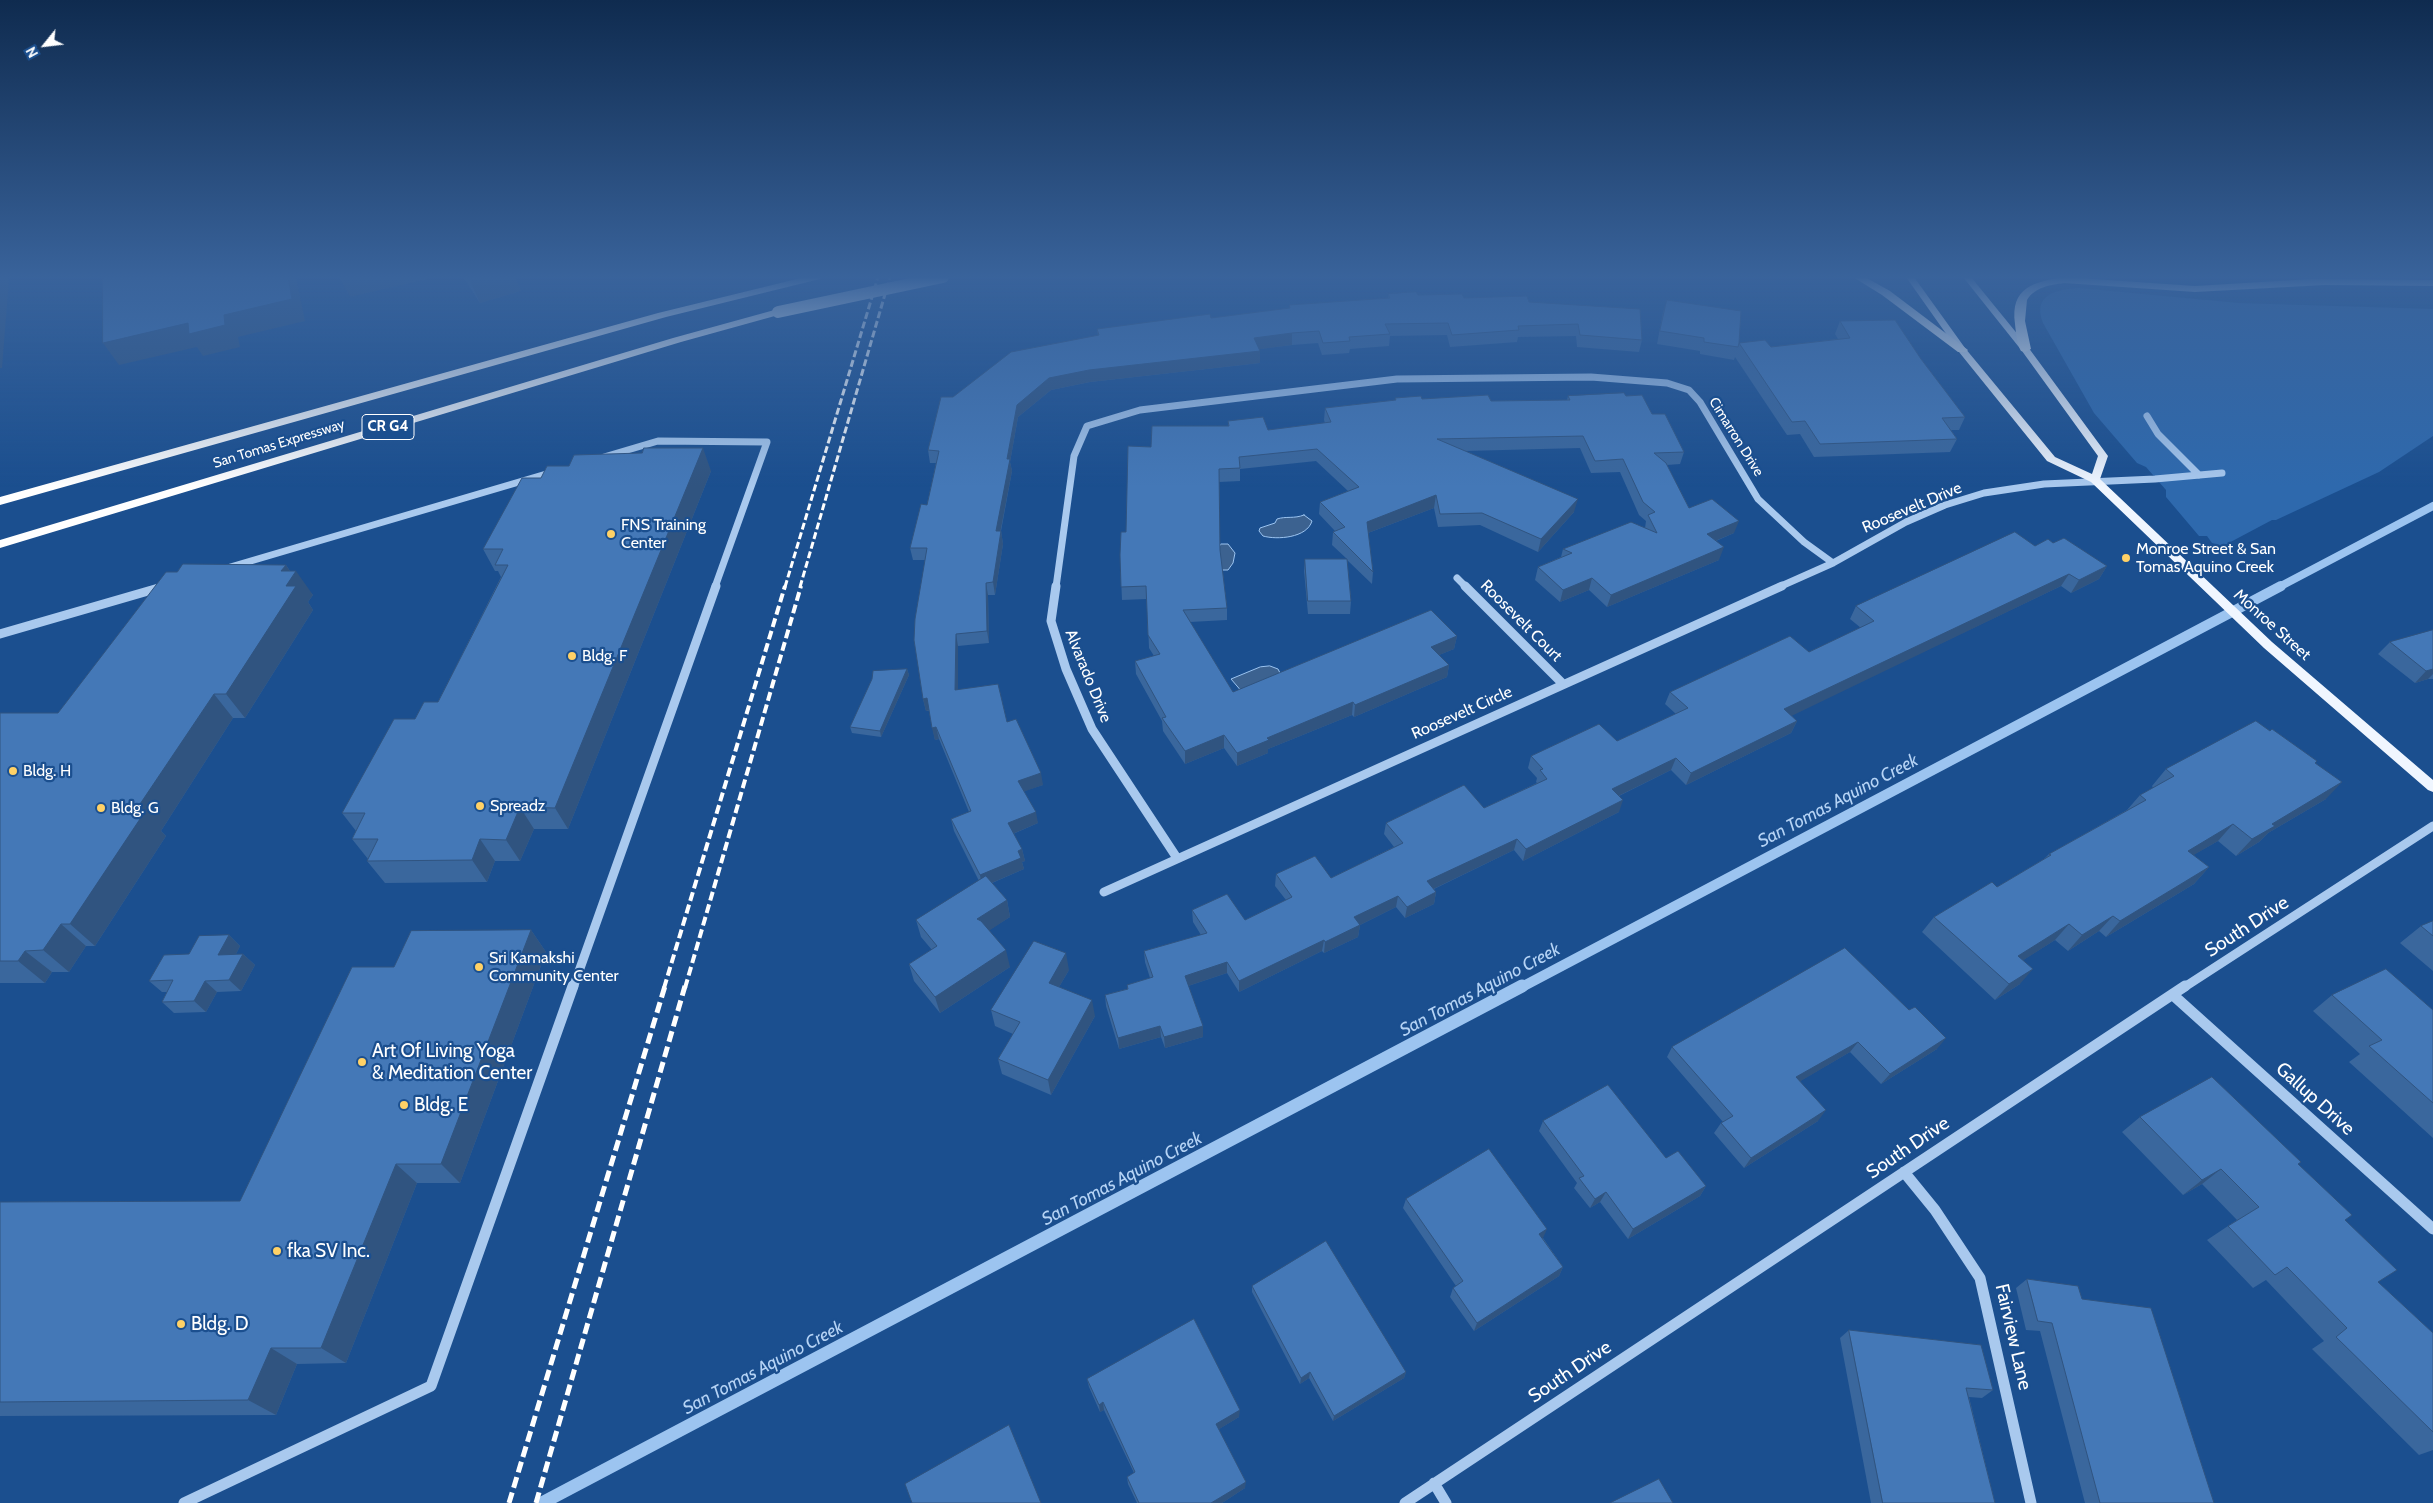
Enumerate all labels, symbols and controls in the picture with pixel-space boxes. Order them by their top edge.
north arrow [20,20,70,70]
text: N [22,44,42,61]
street label: Cimarron Drive [1705,394,1767,480]
road number: CR G4 [362,414,414,440]
street label: San Tomas Expressway [211,416,347,472]
street label: Roosevelt Drive [1859,478,1965,538]
place label: FNS Training Center [621,515,706,553]
marker: FNS Training Center [605,528,617,540]
place label: Monroe Street & San Tomas Aquino Creek [2136,539,2276,577]
marker: Monroe Street & San Tomas Aquino Creek [2120,552,2132,564]
street label: Roosevelt Court [1476,576,1566,666]
street label: Monroe Street [2229,585,2315,665]
street label: Alvarado Drive [1061,627,1115,725]
place label: Bldg. F [582,646,627,666]
marker: Bldg. F [566,650,578,662]
street label: Roosevelt Circle [1409,682,1515,744]
water label: San Tomas Aquino Creek [1754,750,1922,852]
place label: Bldg. H [23,761,71,781]
marker: Bldg. H [7,765,19,777]
place label: Spreadz [490,796,545,816]
place label: Bldg. G [111,798,159,818]
marker: Spreadz [474,800,486,812]
marker: Bldg. G [95,802,107,814]
street label: South Drive [2201,892,2293,962]
water label: San Tomas Aquino Creek [1396,939,1564,1041]
place label: Sri Kamakshi Community Center [489,948,619,986]
marker: Sri Kamakshi Community Center [473,961,485,973]
place label: Art Of Living Yoga & Meditation Center [372,1040,532,1084]
marker: Art Of Living Yoga & Meditation Center [356,1056,368,1068]
street label: Gallup Drive [2271,1058,2359,1140]
place label: Bldg. E [414,1094,468,1116]
marker: Bldg. E [398,1099,410,1111]
street label: South Drive [1862,1112,1954,1184]
water label: San Tomas Aquino Creek [1038,1128,1206,1230]
place label: fka SV Inc. [287,1240,370,1262]
marker: fka SV Inc. [271,1245,283,1257]
street label: Fairview Lane [1990,1282,2036,1392]
place label: Bldg. D [191,1313,249,1335]
water label: San Tomas Aquino Creek [679,1317,847,1419]
marker: Bldg. D [175,1318,187,1330]
street label: South Drive [1524,1336,1616,1408]

